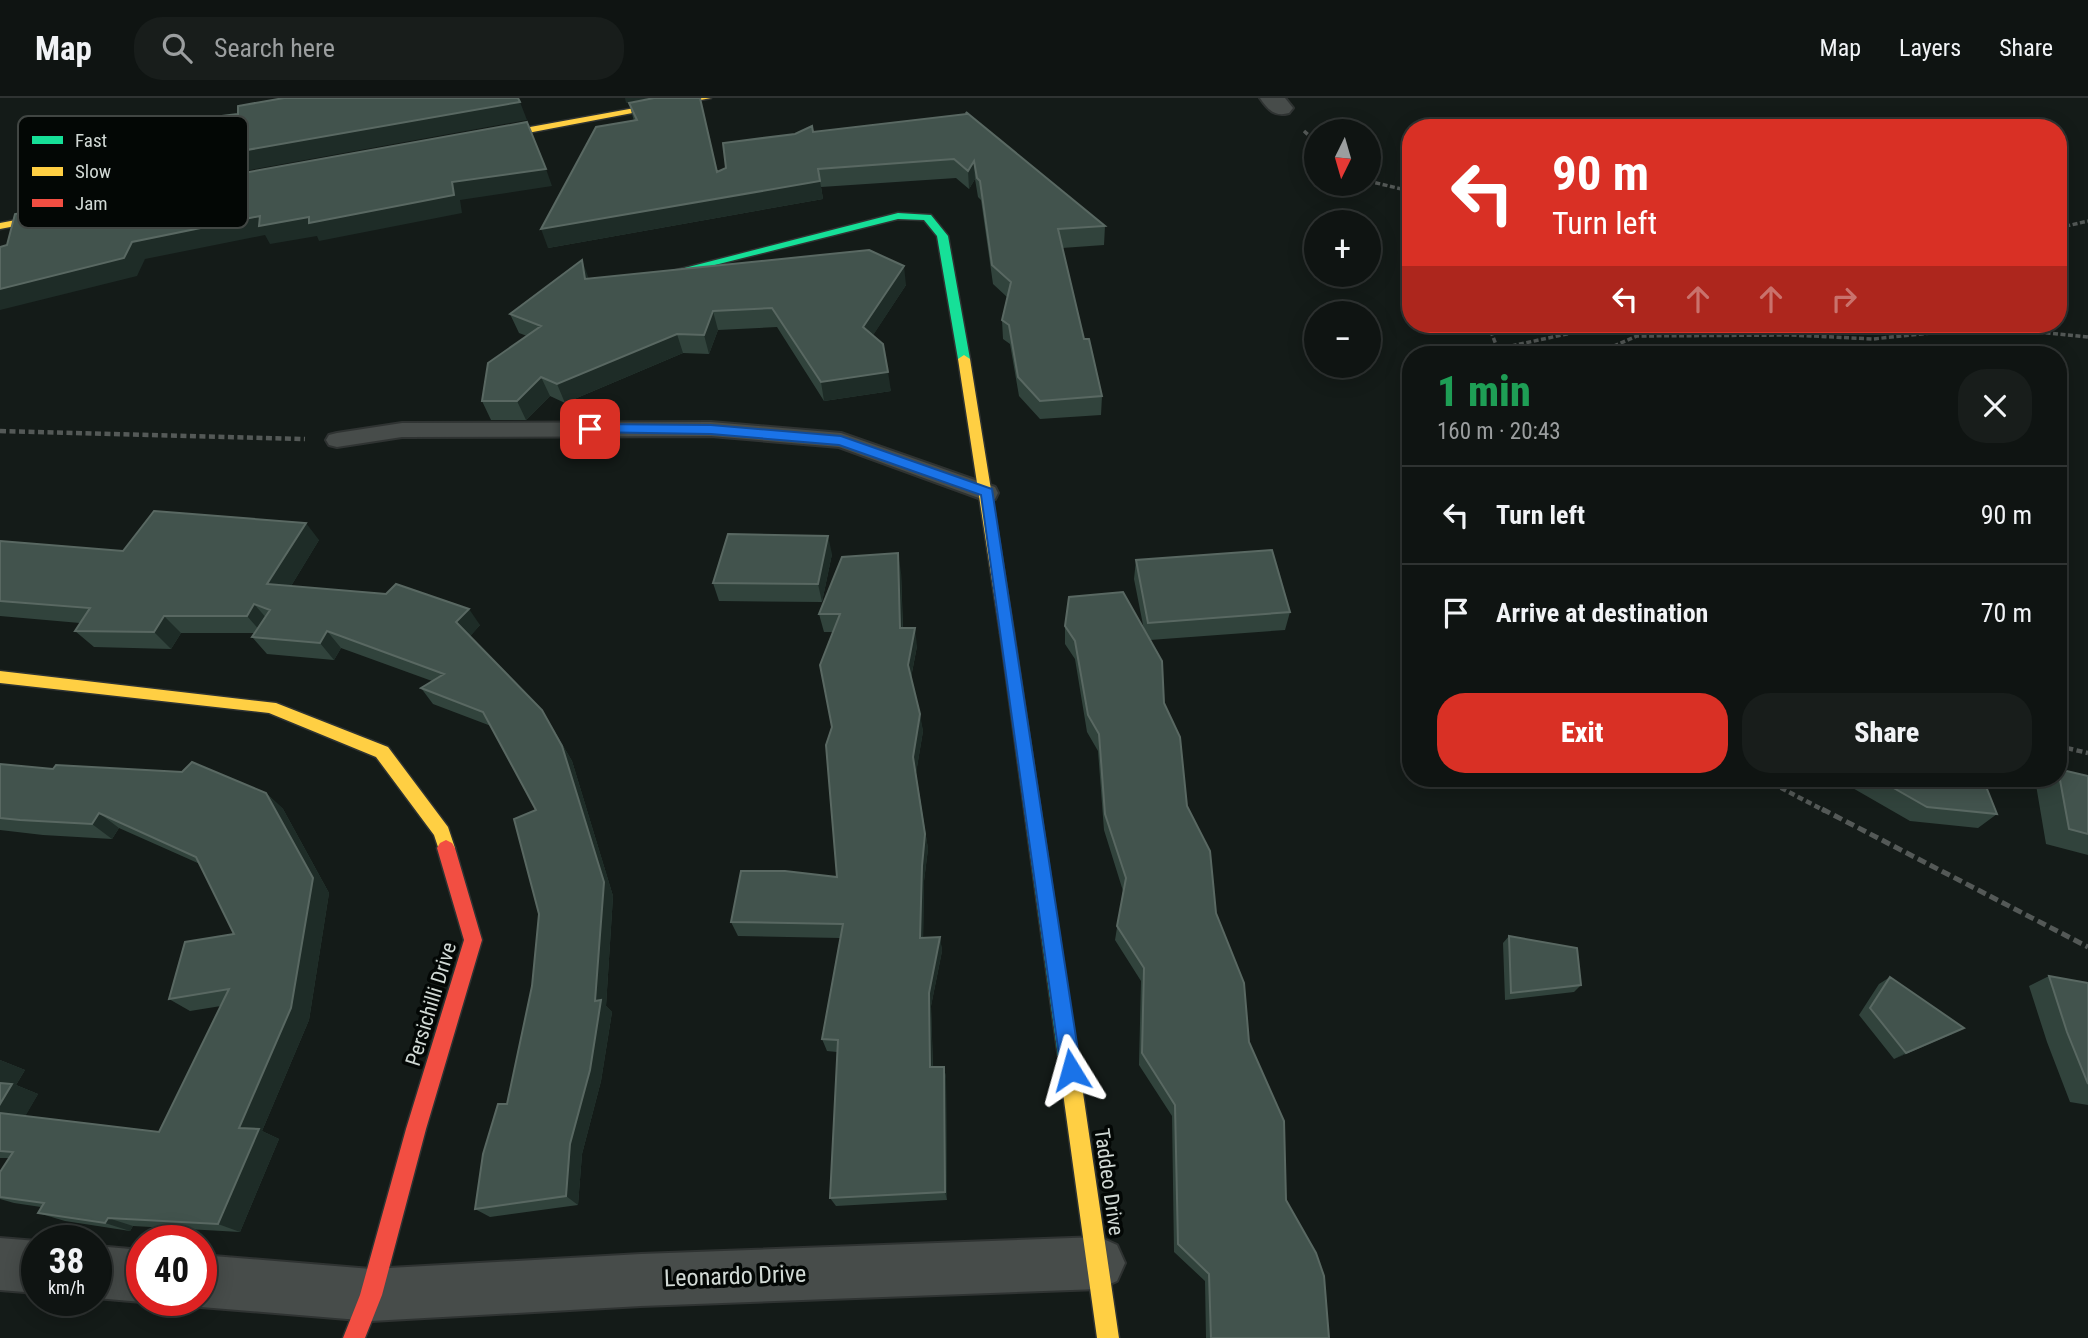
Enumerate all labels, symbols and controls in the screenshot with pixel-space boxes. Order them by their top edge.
search box [134,17,624,80]
text: Map [35,29,92,68]
icon: search [158,29,196,67]
text: Search here [214,33,335,63]
text: Map [1820,34,1861,62]
text: Layers [1899,34,1961,62]
text: Share [1999,34,2053,62]
legend [18,116,248,228]
north arrow [1304,119,1381,196]
map controls [1304,119,1381,378]
text: Fast [75,129,107,152]
text: 90 m [1552,145,1649,202]
icon: left [1437,147,1528,238]
text: Slow [75,160,111,183]
text: Jam [75,192,108,215]
text: Turn left [1552,204,1657,242]
button: + [1304,210,1381,287]
icon: left [1606,280,1644,318]
icon: ahead [1679,280,1717,318]
icon: ahead [1752,280,1790,318]
icon: right [1825,280,1863,318]
button: − [1304,301,1381,378]
text: 1 min [1437,367,1531,416]
button: close [1958,369,2032,443]
pin [560,399,620,459]
icon: arrive [571,410,609,448]
text: 160 m · 20:43 [1437,418,1561,445]
icon: left [1437,496,1475,534]
text: Turn left [1496,500,1585,530]
text: 90 m [1981,500,2032,530]
icon: arrive [1437,594,1475,632]
text: Arrive at destination [1496,598,1708,628]
text: 70 m [1981,598,2032,628]
button: Exit [1437,693,1728,773]
button: Share [1742,693,2032,773]
street label: Persichilli Drive [401,939,461,1069]
position arrow [1034,1033,1108,1107]
street label: Taddeo Drive [1090,1127,1128,1237]
speed limit sign: 40 [126,1225,217,1316]
text: 38 [49,1241,84,1282]
street label: Leonardo Drive [663,1260,807,1292]
text: km/h [48,1277,85,1298]

